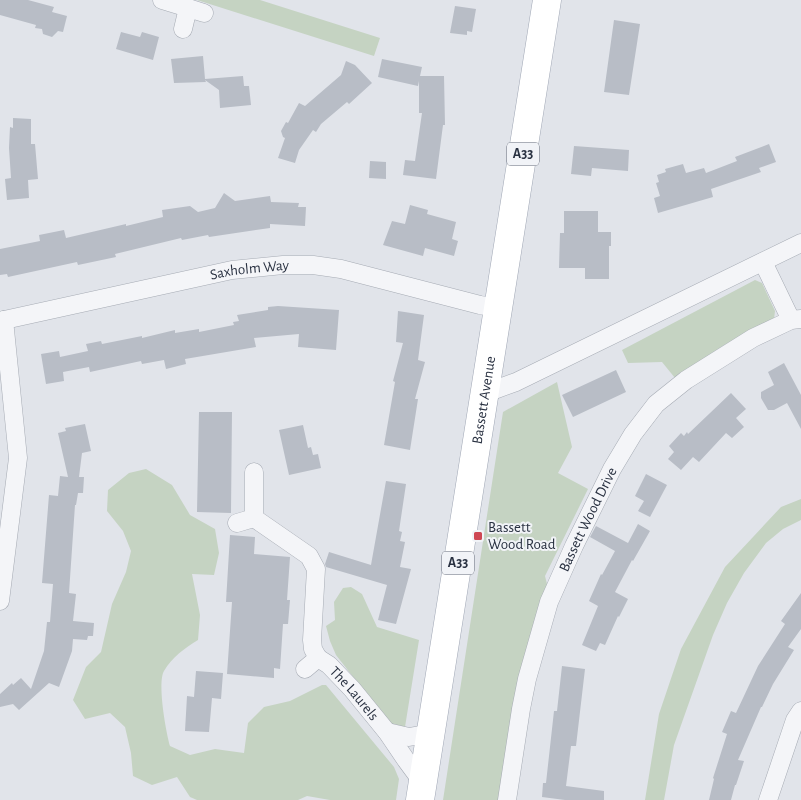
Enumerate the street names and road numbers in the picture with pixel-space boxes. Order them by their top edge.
road number: A33 [507,142,539,166]
street label: Saxholm Way [209,258,290,282]
street label: Bassett Avenue [469,355,498,445]
street label: Bassett Wood Drive [556,465,619,574]
road number: A33 [442,552,474,574]
street label: The Laurels [327,663,382,723]

